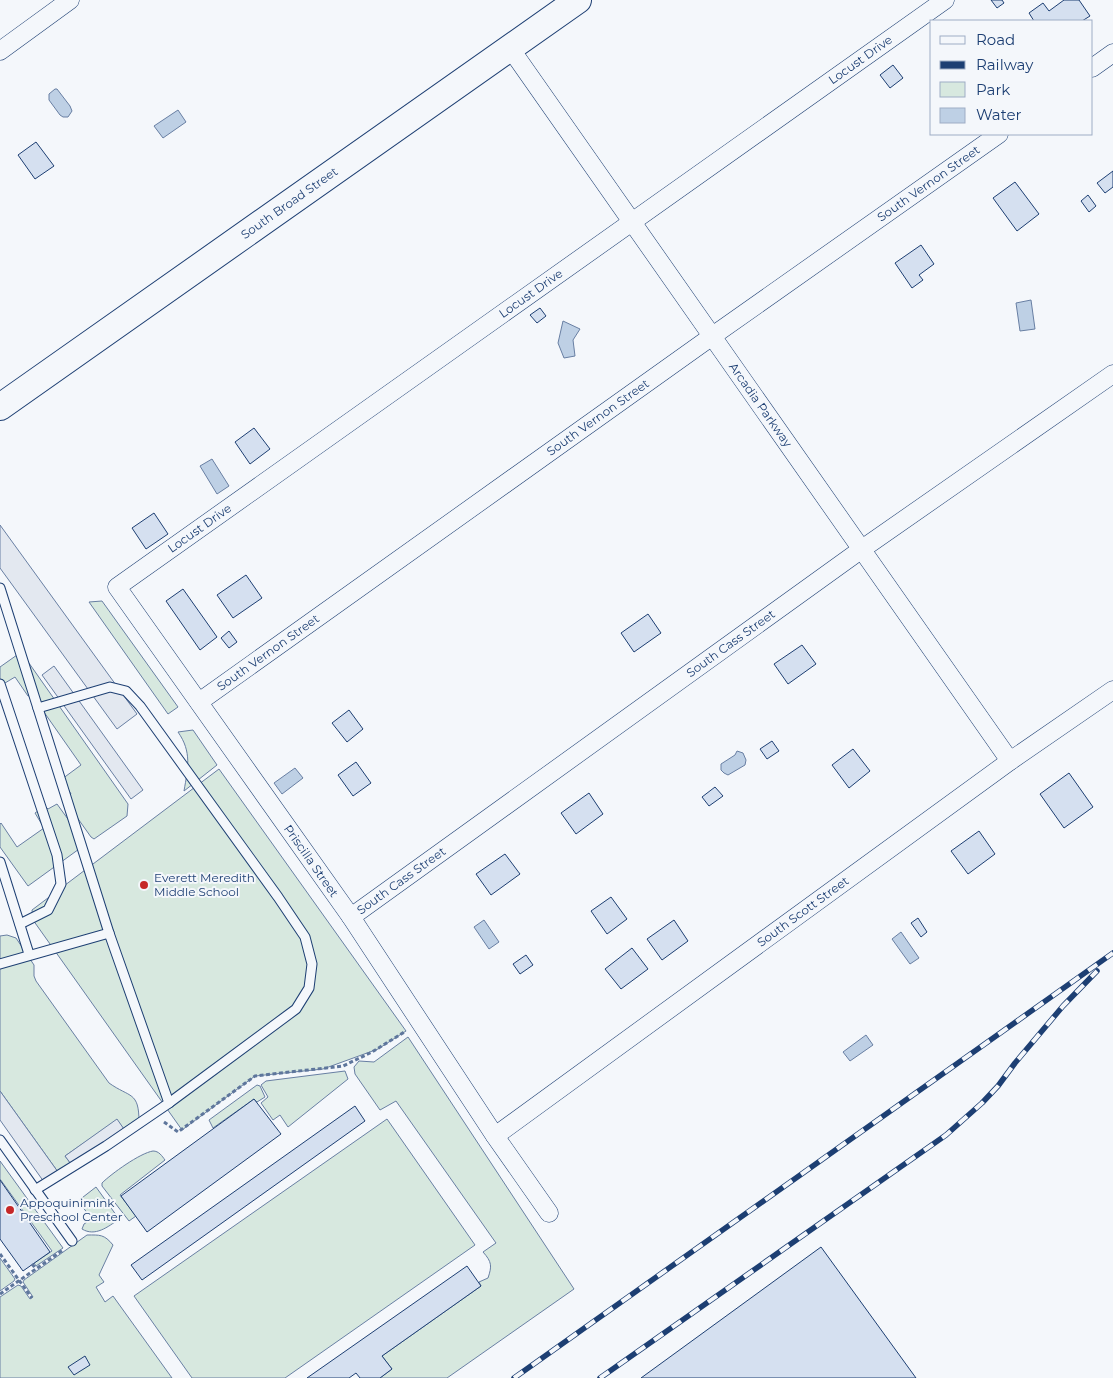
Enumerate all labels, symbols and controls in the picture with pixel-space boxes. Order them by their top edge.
legend [930,20,1093,135]
text: Road [976,30,1015,49]
street label: Locust Drive [825,32,895,87]
text: Railway [976,55,1034,74]
text: Park [976,80,1010,99]
text: Water [976,105,1022,124]
street label: South Vernon Street [874,142,983,225]
street label: South Broad Street [238,163,341,242]
street label: Locust Drive [496,265,565,321]
street label: Arcadia Parkway [726,360,796,450]
street label: South Vernon Street [544,376,652,459]
street label: Locust Drive [165,500,234,556]
street label: South Cass Street [683,606,778,680]
street label: South Vernon Street [214,611,322,694]
street label: Priscilla Street [281,822,342,900]
street label: South Cass Street [354,843,448,917]
place label: Everett Meredith Middle School [154,870,255,899]
street label: South Scott Street [754,873,852,950]
marker: Everett Meredith Middle School [138,879,150,891]
place label: Appoquinimink Preschool Center [20,1195,123,1224]
marker: Appoquinimink Preschool Center [4,1204,16,1216]

